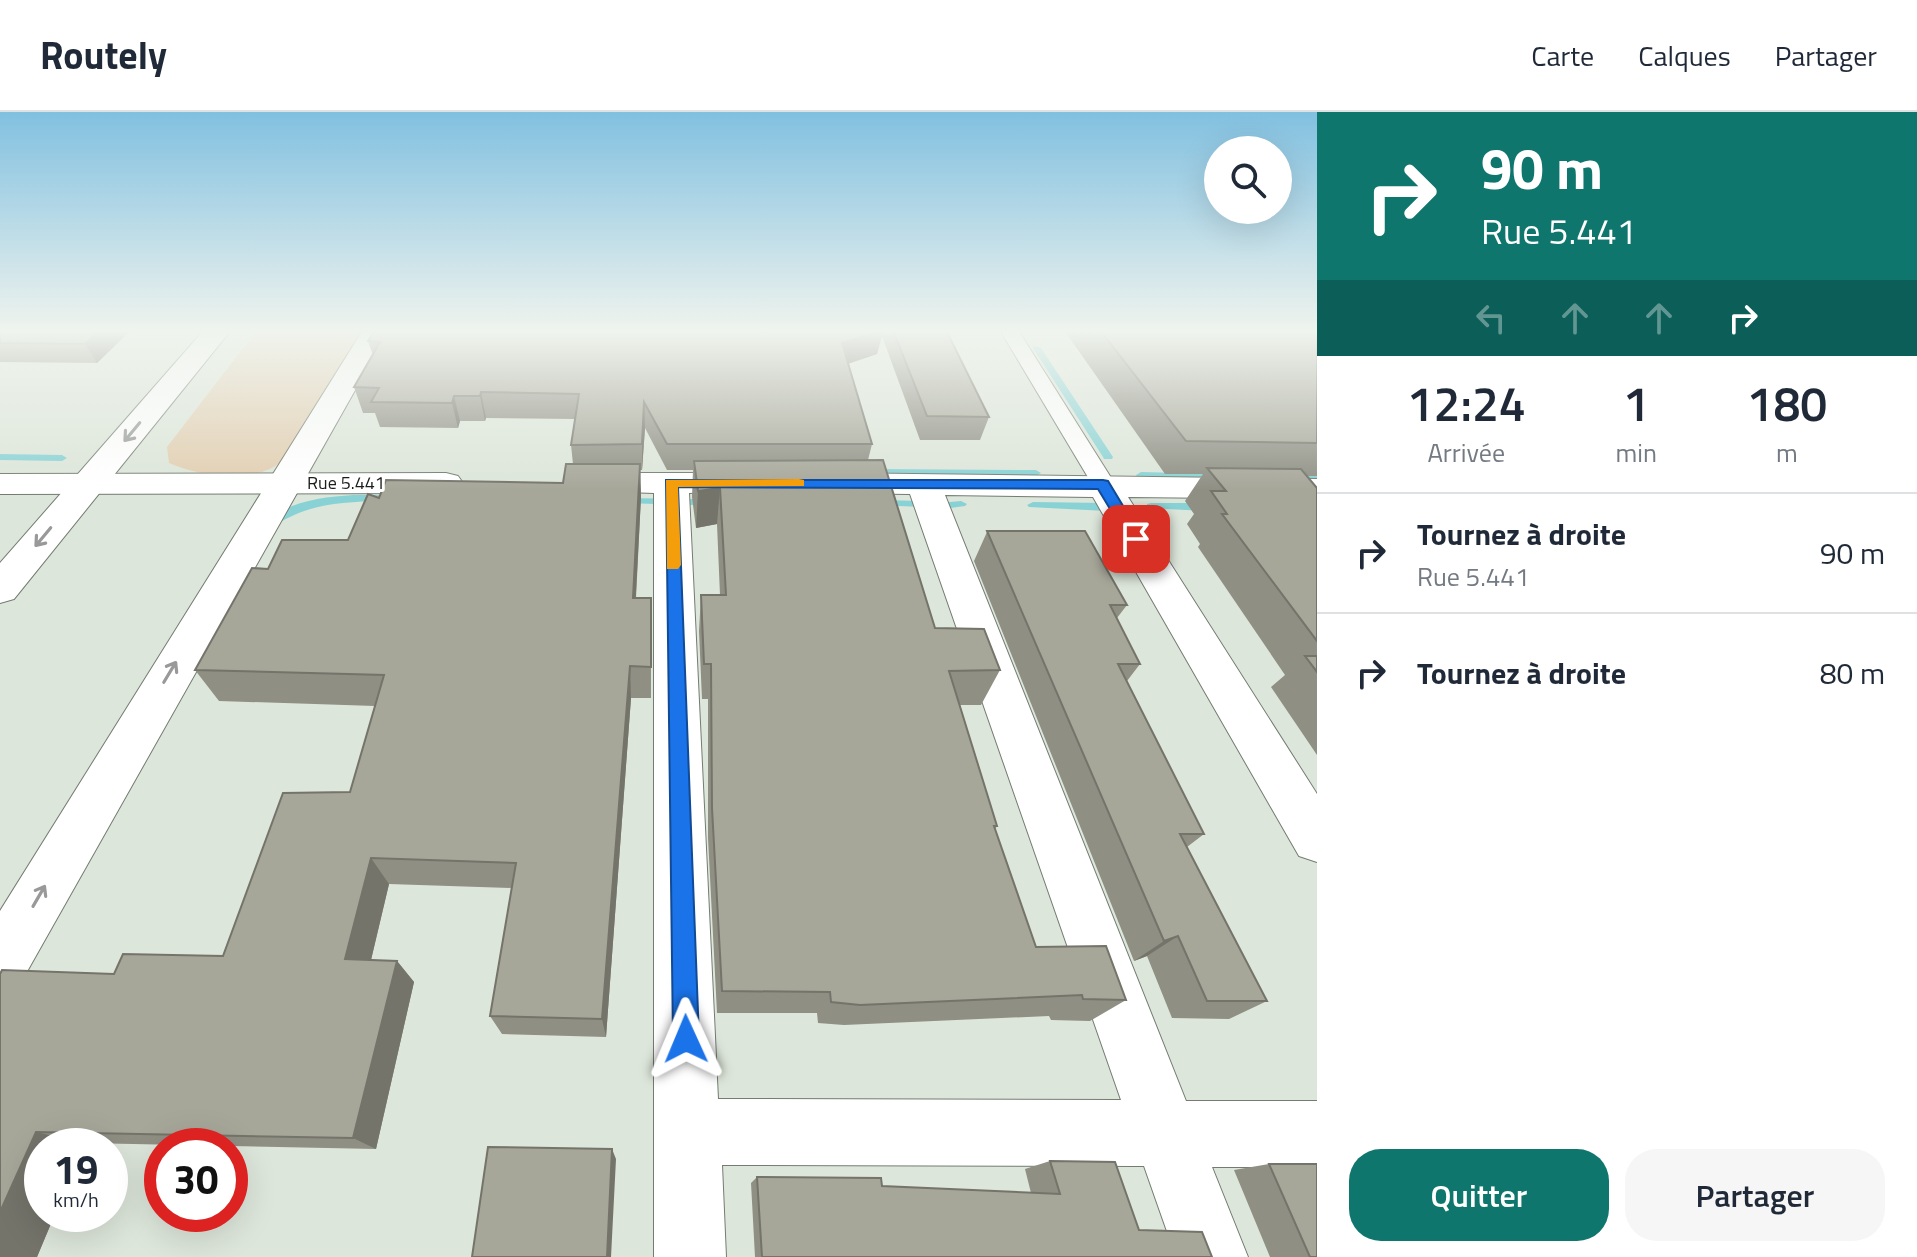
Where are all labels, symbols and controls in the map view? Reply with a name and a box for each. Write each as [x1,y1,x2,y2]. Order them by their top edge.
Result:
text: Routely [40,26,167,84]
text: Carte [1531,34,1594,77]
text: Calques [1638,34,1731,77]
text: Partager [1775,34,1877,77]
text: 90 m [1481,126,1603,211]
map controls [1204,136,1292,224]
button: search [1204,136,1292,224]
icon: right [1349,144,1453,248]
text: Rue 5.441 [1481,203,1637,258]
icon: left [1469,296,1513,340]
icon: ahead [1553,296,1597,340]
icon: ahead [1637,296,1681,340]
icon: right [1721,296,1765,340]
text: 12:24 [1407,367,1526,440]
text: 1 [1623,367,1650,440]
text: 180 [1747,367,1827,440]
one-way arrow [123,421,141,442]
text: Arrivée [1427,433,1505,472]
text: min [1615,433,1657,472]
text: m [1776,433,1798,472]
street label: Rue 5.441 [307,469,385,496]
pin [1102,505,1170,573]
text: Tournez à droite [1417,511,1626,557]
icon: arrive [1114,517,1158,561]
one-way arrow [34,527,52,547]
text: 90 m [1820,530,1885,576]
icon: right [1349,531,1393,575]
text: Rue 5.441 [1417,557,1529,596]
text: Tournez à droite [1417,650,1626,696]
text: 80 m [1820,650,1885,696]
icon: right [1349,651,1393,695]
one-way arrow [162,661,178,684]
one-way arrow [31,885,47,908]
position arrow [644,997,728,1081]
speed limit sign: 30 [144,1128,248,1232]
text: 19 [54,1139,98,1200]
button: Quitter [1349,1149,1609,1241]
button: Partager [1625,1149,1885,1241]
text: km/h [53,1184,99,1215]

